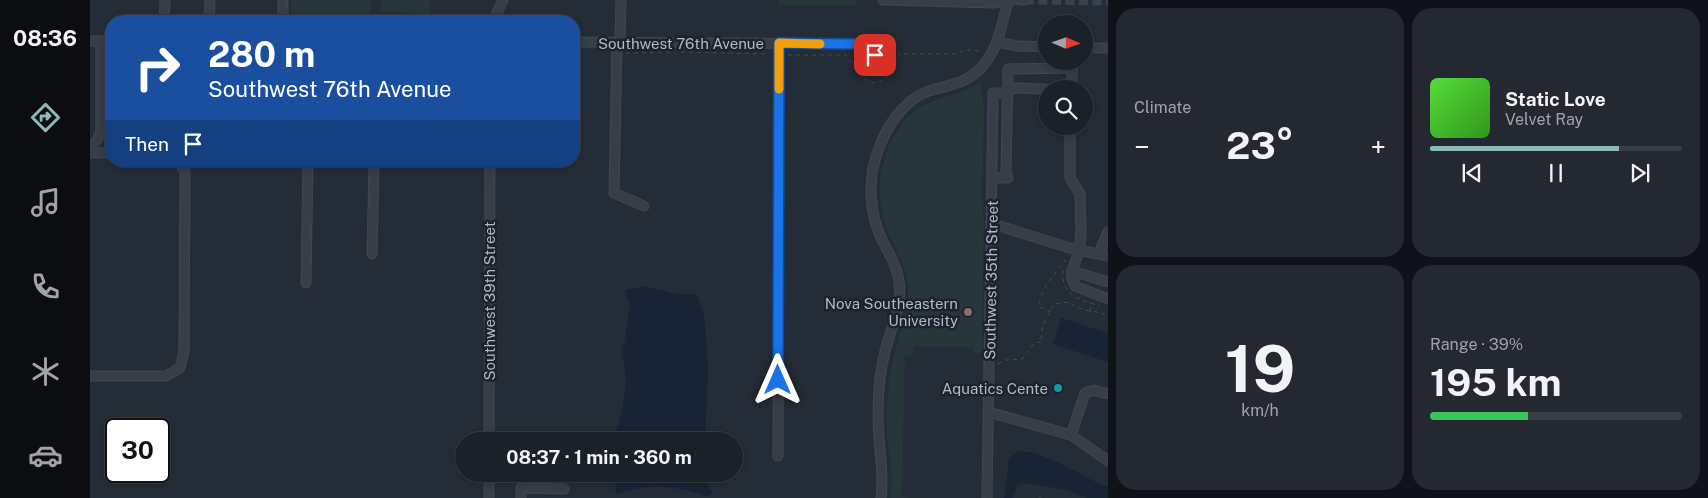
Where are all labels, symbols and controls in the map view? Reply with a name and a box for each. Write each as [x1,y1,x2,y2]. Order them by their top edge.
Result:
north arrow [1038,15,1092,70]
map controls [1038,15,1093,135]
text: 08:36 [13,25,77,51]
text: 280 m [208,34,315,75]
pin [854,34,896,76]
icon: right [125,35,190,100]
street label: Southwest 76th Avenue [598,35,764,52]
icon: arrive [861,41,889,69]
text: Southwest 76th Avenue [208,76,452,102]
button: search [1038,80,1093,135]
text: Static Love [1505,88,1606,110]
text: Climate [1134,98,1191,117]
icon: directions [28,100,63,135]
text: Velvet Ray [1505,110,1583,129]
text: 23° [1226,123,1294,168]
icon: arrive [179,130,207,158]
text: − [1134,130,1150,163]
text: + [1370,130,1386,163]
text: Then [125,133,169,155]
icon: previous [1458,159,1486,187]
icon: pause [1542,159,1570,187]
icon: next [1626,159,1654,187]
icon: music [28,185,63,220]
street label: Southwest 35th Street [981,200,1001,360]
street label: Southwest 39th Street [481,221,498,381]
icon: phone [28,269,63,304]
place label: Nova Southeastern University [825,295,958,329]
marker: Nova Southeastern University [962,306,974,318]
text: 19 [1225,330,1295,407]
text: Range · 39% [1430,335,1523,354]
position arrow [751,353,803,405]
icon: climate [28,354,63,389]
text: 195 km [1430,360,1562,405]
place label: Aquatics Cente [942,380,1048,397]
marker: Aquatics Cente [1052,382,1064,394]
text: km/h [1241,401,1279,420]
speed limit sign: 30 [105,418,170,483]
icon: car [28,438,63,473]
text: 08:37 · 1 min · 360 m [506,446,692,468]

